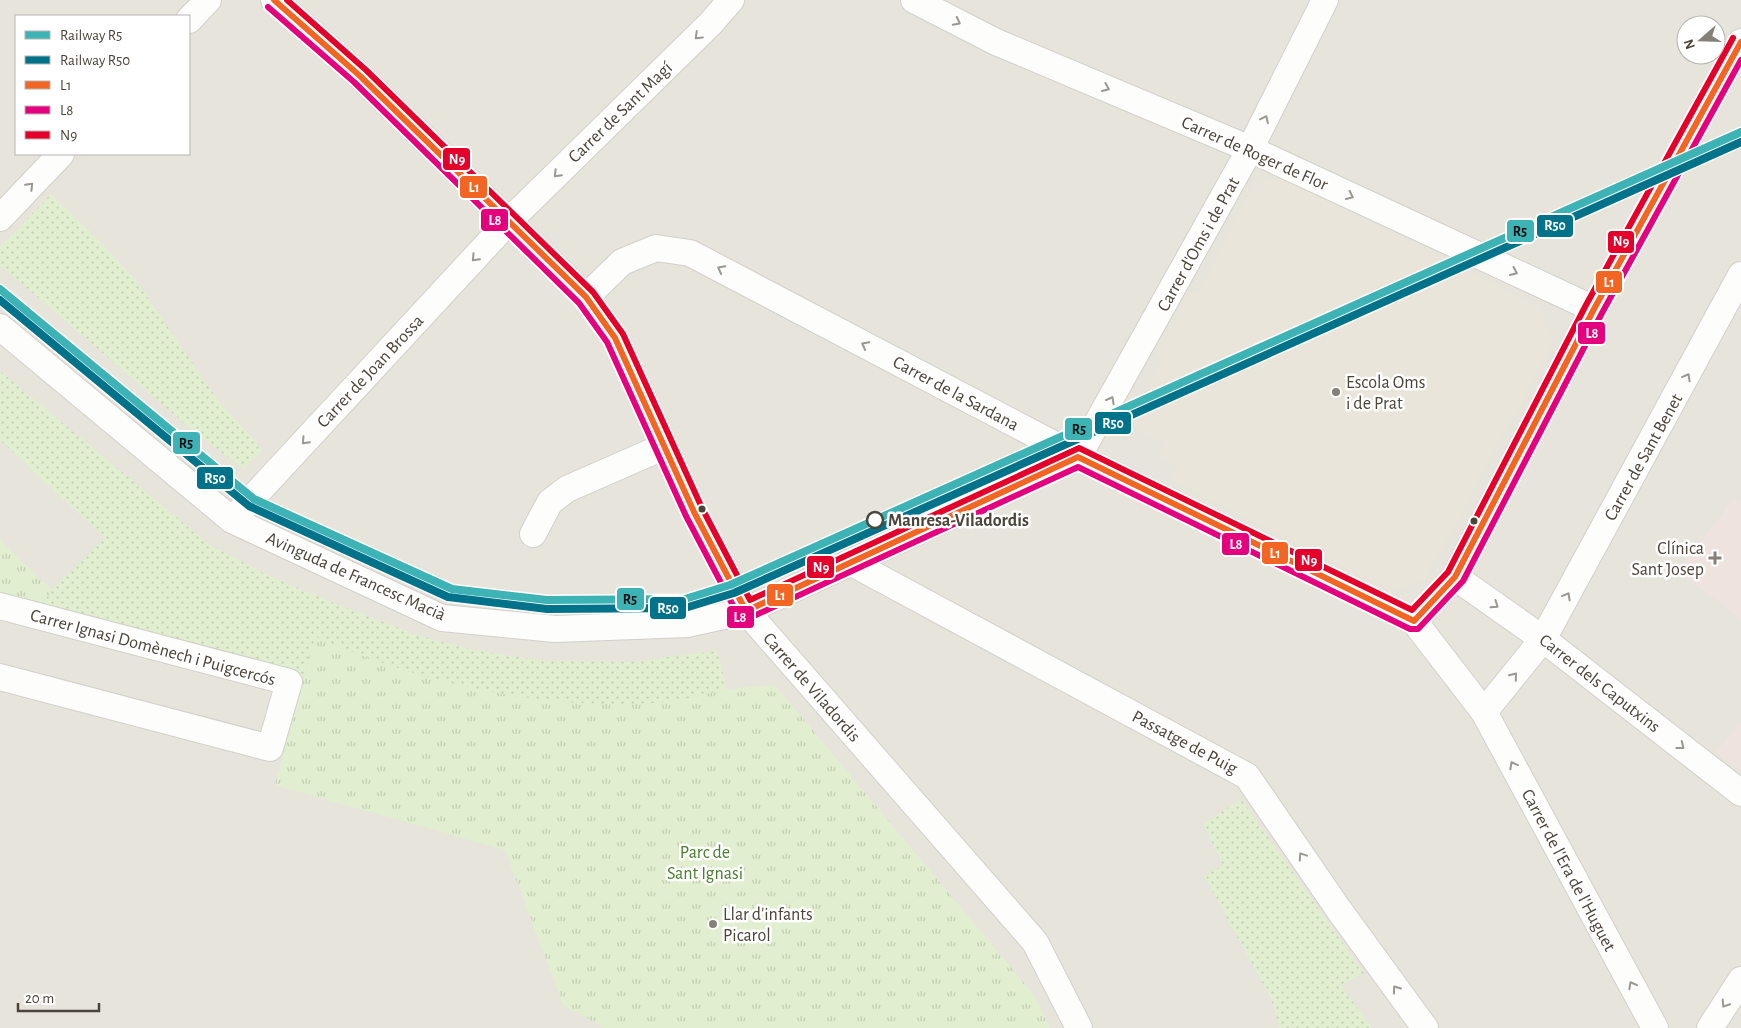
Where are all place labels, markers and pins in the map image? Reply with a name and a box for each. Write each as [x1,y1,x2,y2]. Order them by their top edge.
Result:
place label: Escola Oms i de Prat [1346,374,1425,413]
marker: Escola Oms i de Prat [1330,386,1342,398]
unlabelled marker [697,504,707,514]
marker: Manresa-Viladordis [866,511,884,529]
place label: Manresa-Viladordis [888,512,1029,530]
unlabelled marker [1469,516,1479,526]
place label: Clínica Sant Josep [1632,540,1704,579]
marker: Clínica Sant Josep [1708,551,1722,565]
place label: Llar d'infants Picarol [723,906,813,945]
marker: Llar d'infants Picarol [707,918,719,930]

